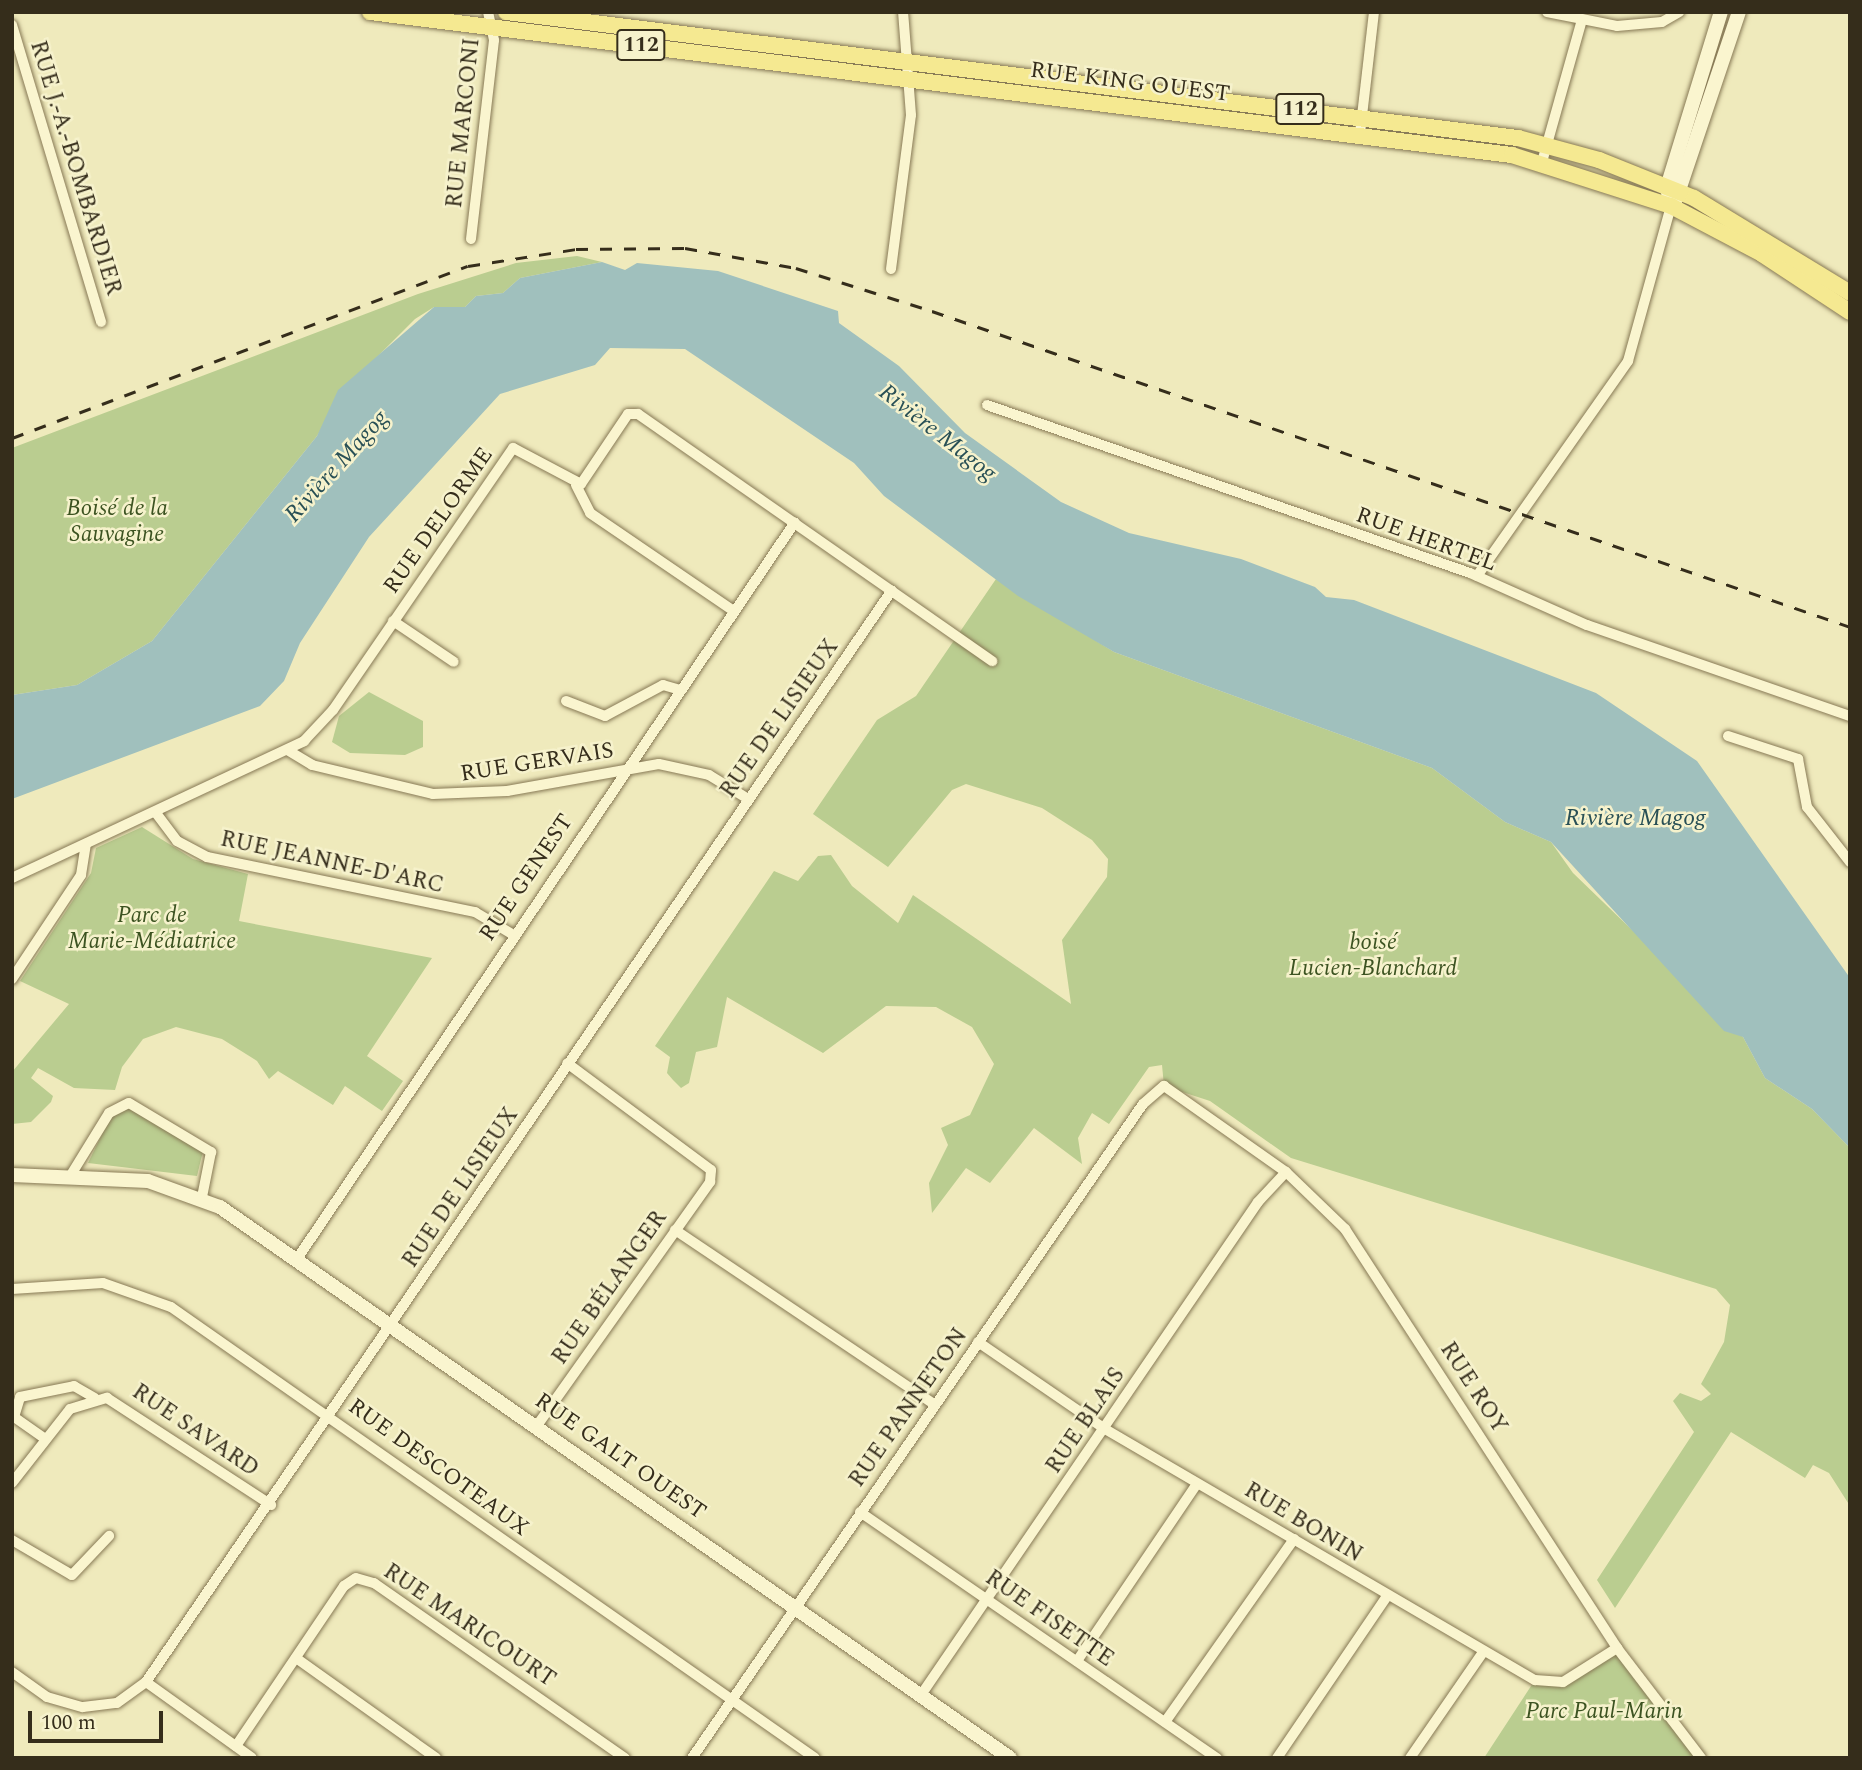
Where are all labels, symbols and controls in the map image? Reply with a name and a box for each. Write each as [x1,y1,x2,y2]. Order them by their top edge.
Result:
road number: 112 [615,28,667,62]
street label: RUE MARCONI [441,37,487,209]
street label: RUE J.-A.-BOMBARDIER [23,38,127,298]
street label: RUE KING OUEST [1029,57,1231,109]
road number: 112 [1274,92,1326,126]
water label: Rivière Magog [873,378,1001,488]
water label: Rivière Magog [279,405,395,529]
street label: RUE DELORME [378,443,500,599]
park label: Boisé de la Sauvagine [66,495,168,549]
street label: RUE HERTEL [1352,502,1500,578]
street label: RUE DE LISIEUX [715,634,845,804]
street label: RUE GERVAIS [458,737,616,789]
water label: Rivière Magog [1565,805,1705,833]
street label: RUE GENEST [474,809,580,947]
street label: RUE JEANNE-D'ARC [218,826,446,900]
park label: Parc de Marie-Médiatrice [68,902,236,956]
park label: boisé Lucien-Blanchard [1289,929,1457,983]
street label: RUE DE LISIEUX [397,1102,525,1274]
street label: RUE BÉLANGER [547,1206,673,1370]
street label: RUE PANNETON [844,1323,974,1493]
street label: RUE ROY [1433,1337,1513,1439]
street label: RUE BLAIS [1041,1363,1131,1479]
street label: RUE SAVARD [126,1378,264,1484]
street label: RUE GALT OUEST [529,1388,711,1526]
street label: RUE DESCOTEAUX [342,1393,534,1543]
street label: RUE BONIN [1239,1477,1367,1569]
street label: RUE MARICOURT [378,1558,560,1694]
street label: RUE FISETTE [979,1564,1119,1674]
scale bar [32,1696,166,1740]
park label: Parc Paul-Marin [1525,1698,1683,1726]
text: 100 m [41,1707,96,1739]

